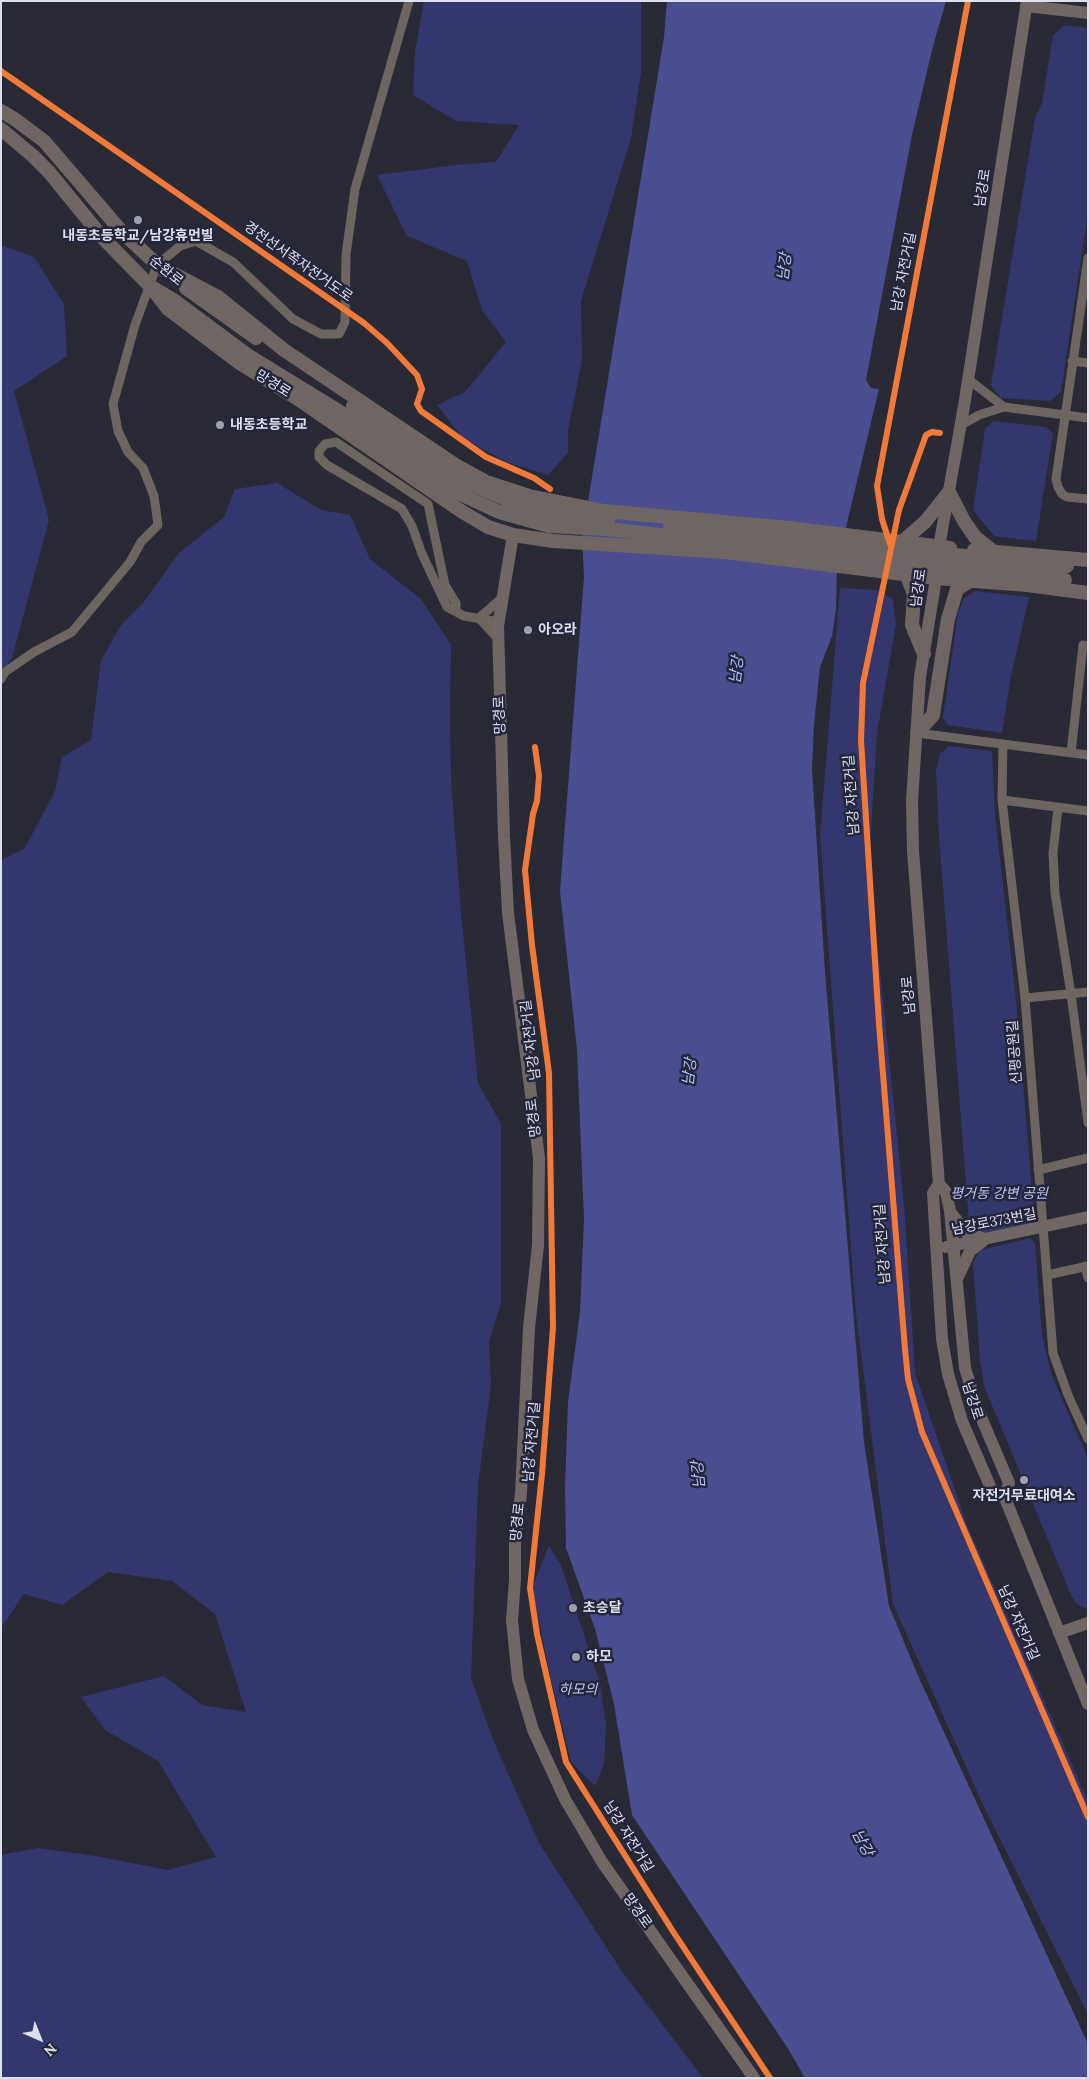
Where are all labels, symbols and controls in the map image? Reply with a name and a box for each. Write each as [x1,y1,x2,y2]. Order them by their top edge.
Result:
street label: 남강로 [972,168,994,208]
marker: 내동초등학교/남강휴먼빌 [132,214,144,226]
street label: 경전선서쪽자전거도로 [240,218,356,306]
place label: 내동초등학교/남강휴먼빌 [62,228,214,244]
street label: 남강 자전거길 [888,231,920,313]
street label: 순환로 [146,252,186,290]
water label: 남강 [774,252,796,282]
street label: 망경로 [252,367,294,401]
place label: 내동초등학교 [230,417,307,433]
marker: 내동초등학교 [214,419,226,431]
street label: 남강로 [908,568,930,608]
place label: 아오라 [538,622,577,638]
marker: 아오라 [522,624,534,636]
water label: 남강 [726,655,748,685]
street label: 망경로 [491,695,509,735]
street label: 남강 자전거길 [841,754,863,836]
street label: 남강로 [899,975,919,1015]
street label: 남강 자전거길 [518,999,544,1081]
street label: 신평공원길 [1004,1019,1026,1085]
water label: 남강 [679,1057,701,1087]
street label: 망경로 [523,1098,545,1138]
park label: 평거동 강변 공원 [950,1186,1048,1202]
street label: 남강 자전거길 [872,1203,894,1285]
street label: 남강로373번길 [950,1206,1038,1238]
street label: 남강로 [958,1380,986,1422]
street label: 남강 자전거길 [520,1401,544,1483]
water label: 남강 [689,1460,709,1490]
marker: 자전거무료대여소 [1018,1474,1030,1486]
place label: 자전거무료대여소 [972,1488,1076,1504]
street label: 망경로 [508,1502,528,1542]
street label: 남강 자전거길 [994,1583,1042,1663]
place label: 초승달 [583,1600,622,1616]
marker: 초승달 [567,1602,579,1614]
place label: 하모 [586,1649,612,1665]
marker: 하모 [570,1651,582,1663]
park label: 하모의 [559,1682,597,1698]
street label: 남강 자전거길 [599,1798,657,1876]
water label: 남강 [848,1827,876,1859]
street label: 망경로 [619,1890,655,1932]
north arrow [15,2014,65,2064]
text: N [40,2040,61,2060]

